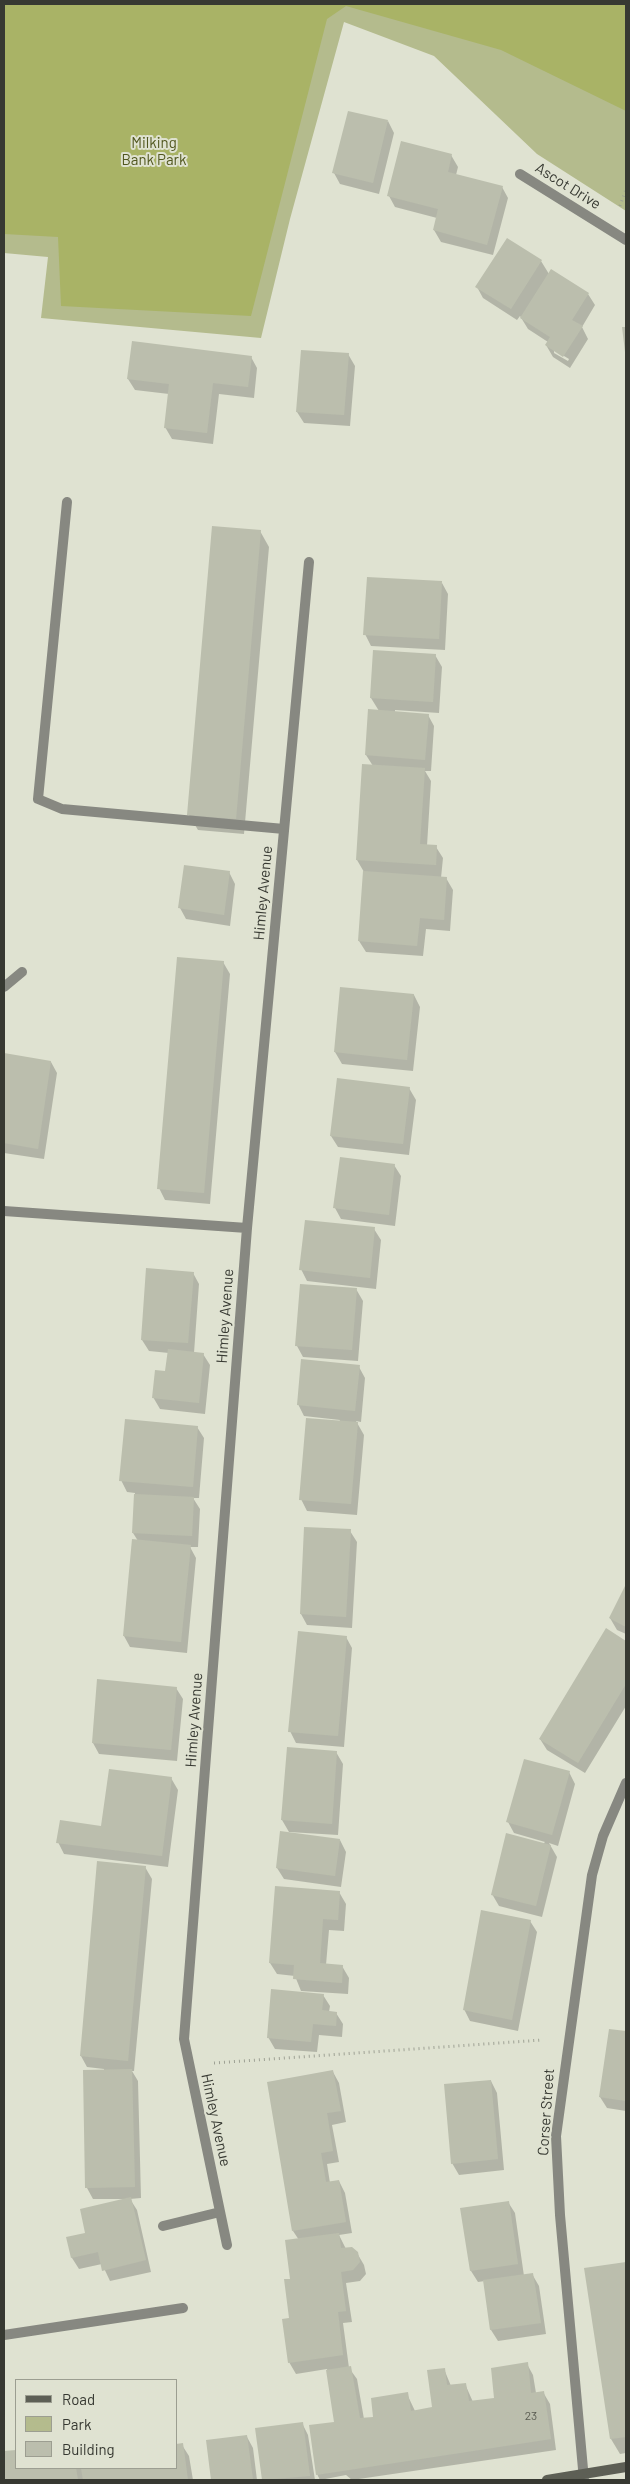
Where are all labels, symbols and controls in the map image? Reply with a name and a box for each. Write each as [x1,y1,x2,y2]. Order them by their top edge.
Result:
park label: Milking Bank Park [121,134,187,169]
street label: Ascot Drive [532,159,604,213]
street label: Himley Avenue [250,845,276,941]
street label: Himley Avenue [213,1268,237,1364]
street label: Himley Avenue [182,1672,206,1768]
street label: Corser Street [534,2068,558,2156]
street label: Himley Avenue [197,2072,235,2168]
legend [15,2379,178,2469]
text: Road [62,2390,95,2408]
house number: 23 [525,2409,537,2423]
text: Park [62,2415,91,2433]
text: Building [62,2440,115,2458]

